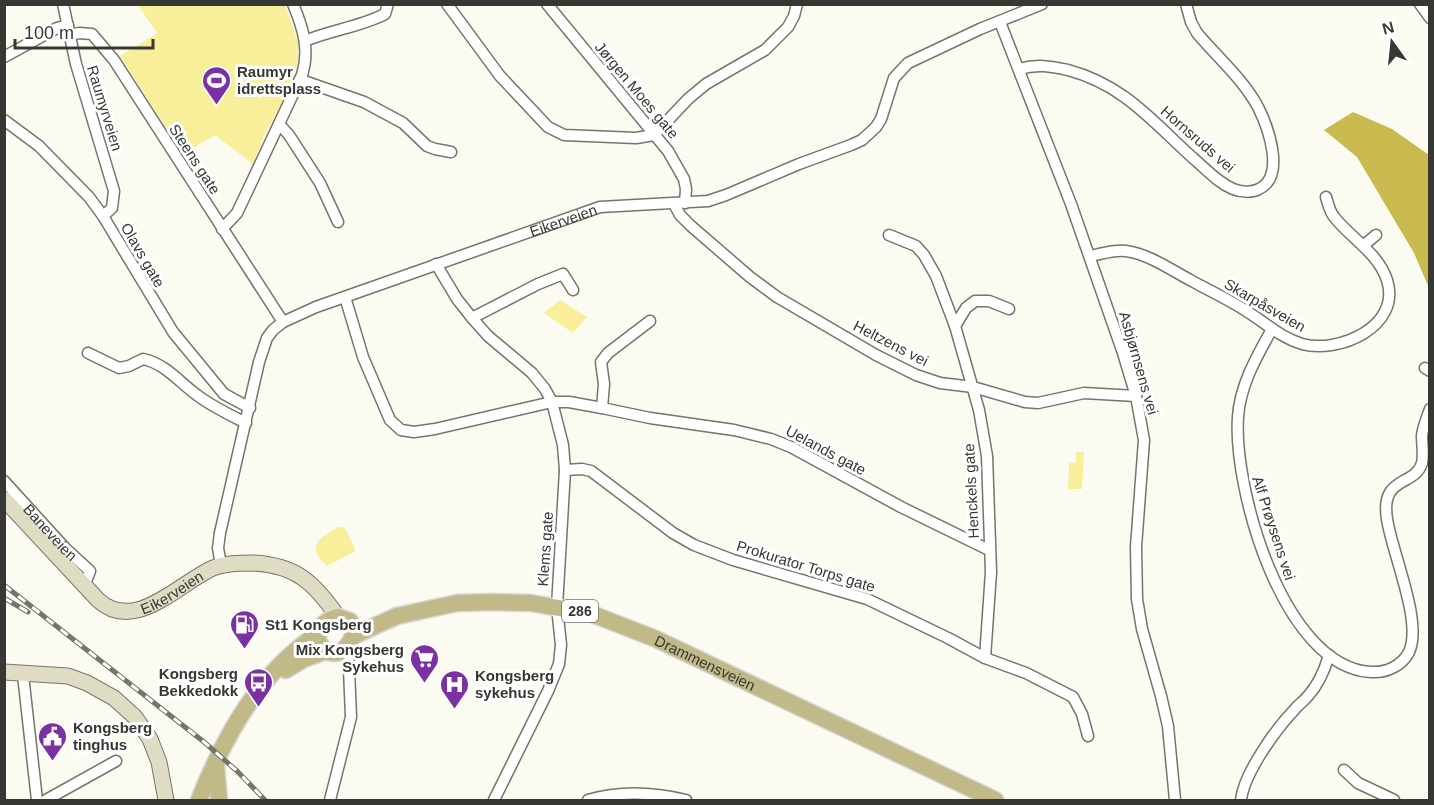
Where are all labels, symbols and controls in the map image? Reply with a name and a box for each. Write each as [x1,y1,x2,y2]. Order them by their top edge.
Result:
scale bar [15,12,153,50]
north arrow [1362,12,1422,72]
text: N [1380,18,1396,38]
text: 100 m [24,23,74,43]
street label: Jørgen Moes gate [592,38,682,142]
street label: Raumyrveien [84,63,126,153]
place label: Raumyr idrettsplass [237,63,321,97]
sports icon: Raumyr idrettsplass [200,64,232,106]
street label: Hornsruds vei [1158,102,1238,176]
street label: Steens gate [166,121,224,197]
street label: Eikerveien [527,200,599,240]
street label: Olavs gate [118,220,168,290]
street label: Skarpåsveien [1221,275,1309,335]
street label: Asbjørnsens vei [1116,309,1162,417]
street label: Heltzens vei [851,317,931,369]
street label: Uelands gate [783,422,869,478]
street label: Henckels gate [960,443,982,539]
street label: Alf Prøysens vei [1249,474,1299,582]
street label: Baneveien [20,500,81,564]
street label: Klems gate [534,511,556,587]
street label: Prokurator Torps gate [735,537,877,595]
street label: Eikerveien [138,567,206,617]
road number: 286 [562,600,598,622]
fuel station icon: St1 Kongsberg [228,608,260,650]
place label: St1 Kongsberg [265,616,372,633]
street label: Drammensveien [652,631,758,694]
place label: Mix Kongsberg Sykehus [296,641,404,675]
supermarket icon: Mix Kongsberg Sykehus [409,642,441,684]
place label: Kongsberg Bekkedokk [159,665,239,699]
bus stop icon: Kongsberg Bekkedokk [243,666,275,708]
place label: Kongsberg sykehus [475,667,554,701]
hospital icon: Kongsberg sykehus [438,668,470,710]
place label: Kongsberg tinghus [73,719,152,753]
public building icon: Kongsberg tinghus [36,720,68,762]

